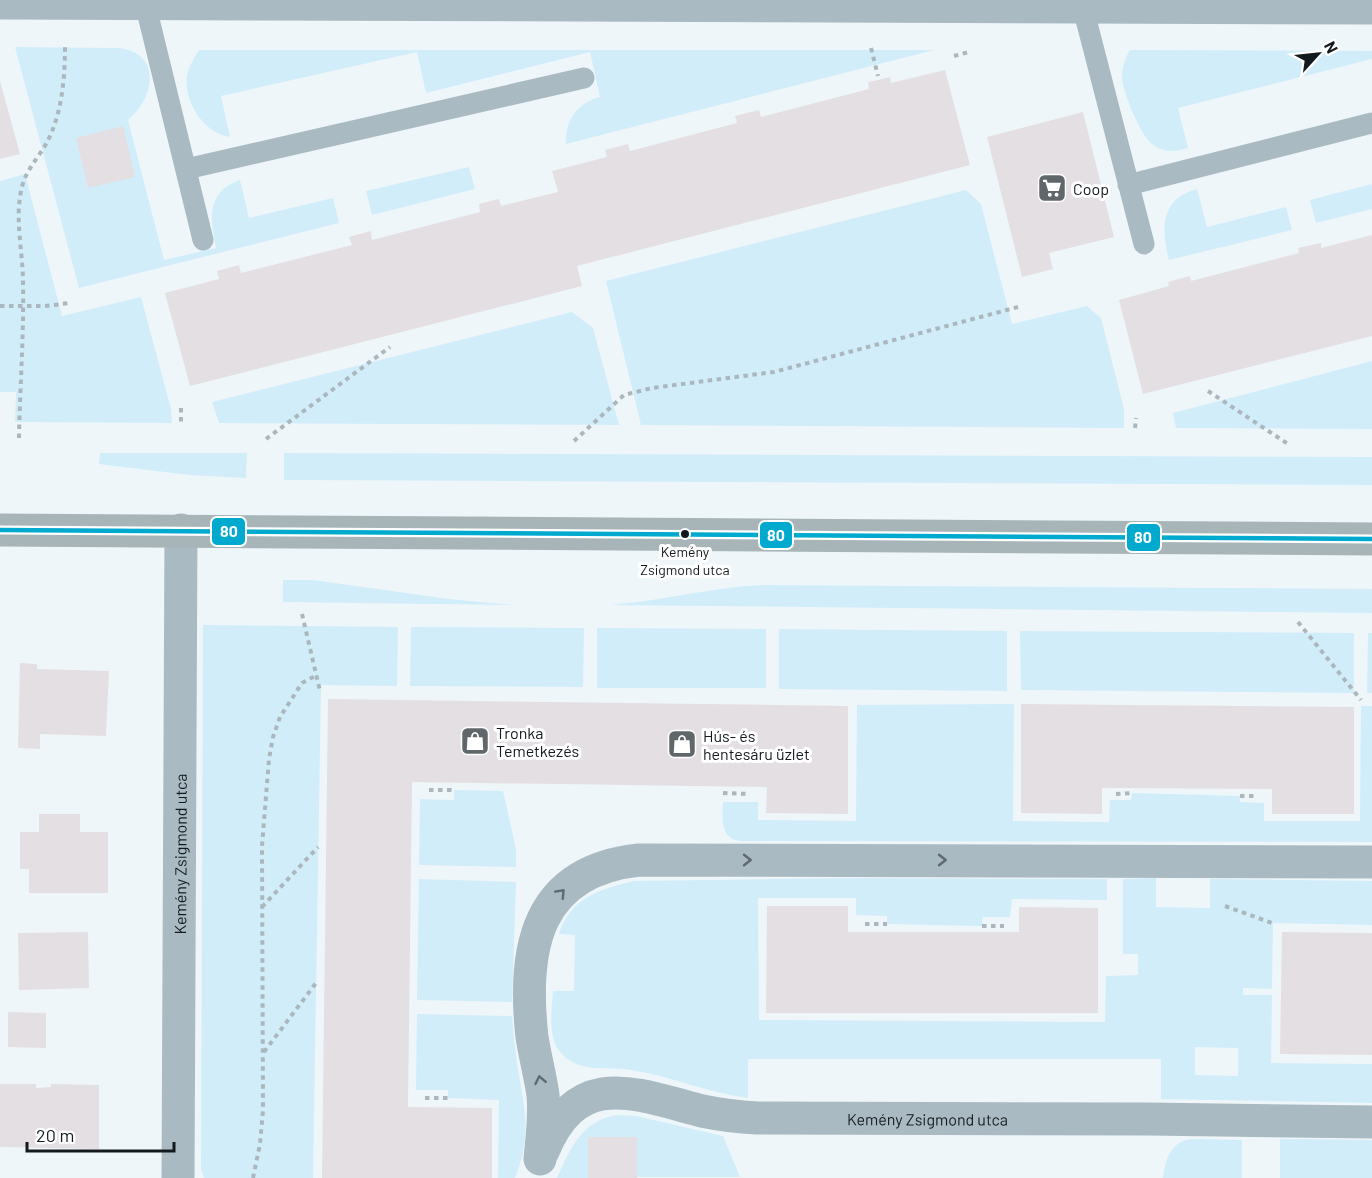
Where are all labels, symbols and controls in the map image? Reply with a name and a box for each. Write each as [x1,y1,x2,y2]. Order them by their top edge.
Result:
north arrow [1288,24,1348,84]
text: N [1321,38,1343,56]
supermarket icon: Coop [1036,172,1068,204]
place label: Coop [1073,179,1109,198]
line badge: 80 [211,517,246,546]
text: 80 [220,521,238,540]
line badge: 80 [759,521,793,549]
line badge: 80 [1126,523,1161,552]
text: 80 [767,525,785,544]
text: 80 [1134,527,1152,546]
marker: Kemény Zsigmond utca [679,528,691,540]
place label: Kemény Zsigmond utca [640,543,730,578]
place label: Tronka Temetkezés [496,723,579,760]
shop icon: Tronka Temetkezés [459,725,491,757]
place label: Hús- és hentesáru üzlet [703,726,810,763]
shop icon: Hús- és hentesáru üzlet [666,728,698,760]
street label: Kemény Zsigmond utca [170,773,189,935]
one-way arrow [742,854,751,866]
one-way arrow [937,854,946,866]
one-way arrow [554,889,565,900]
one-way arrow [534,1075,547,1085]
street label: Kemény Zsigmond utca [847,1109,1008,1128]
scale bar [27,1115,174,1153]
text: 20 m [36,1124,74,1146]

